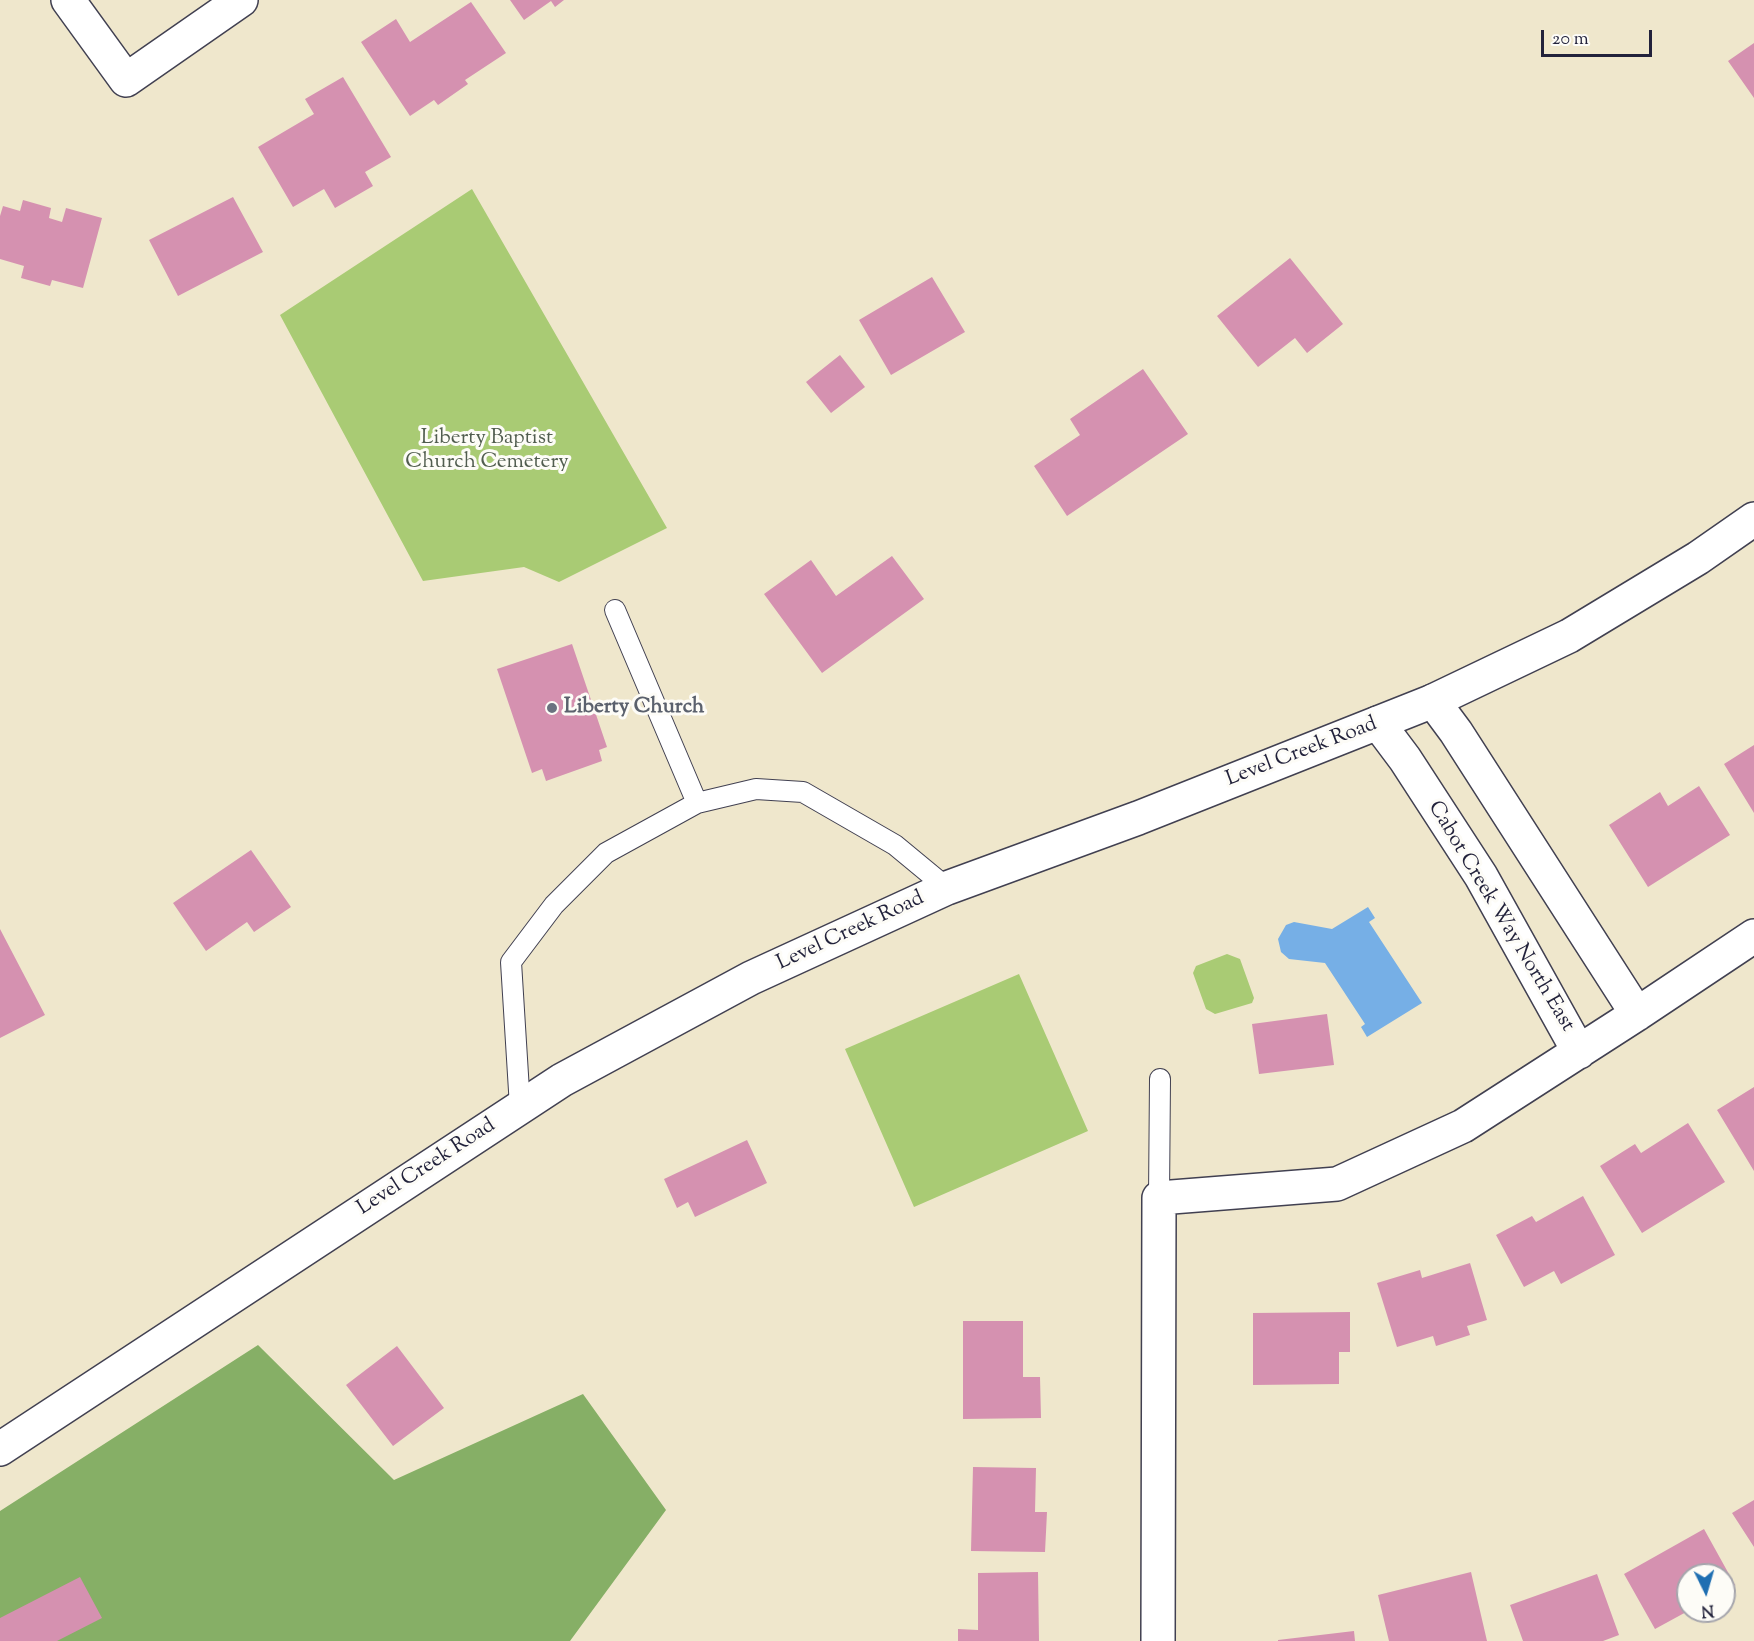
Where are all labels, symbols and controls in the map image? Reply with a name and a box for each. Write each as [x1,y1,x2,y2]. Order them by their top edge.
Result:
scale bar [1544,18,1655,56]
text: 20 m [1552,27,1589,53]
park label: Liberty Baptist Church Cemetery [405,426,569,476]
place label: Liberty Church [564,695,704,721]
marker: Liberty Church [545,701,559,715]
street label: Level Creek Road [1223,713,1381,793]
street label: Cabot Creek Way North East [1421,797,1579,1037]
street label: Level Creek Road [773,887,929,977]
street label: Level Creek Road [353,1114,501,1222]
north arrow [1676,1563,1736,1623]
text: N [1700,1597,1715,1621]

